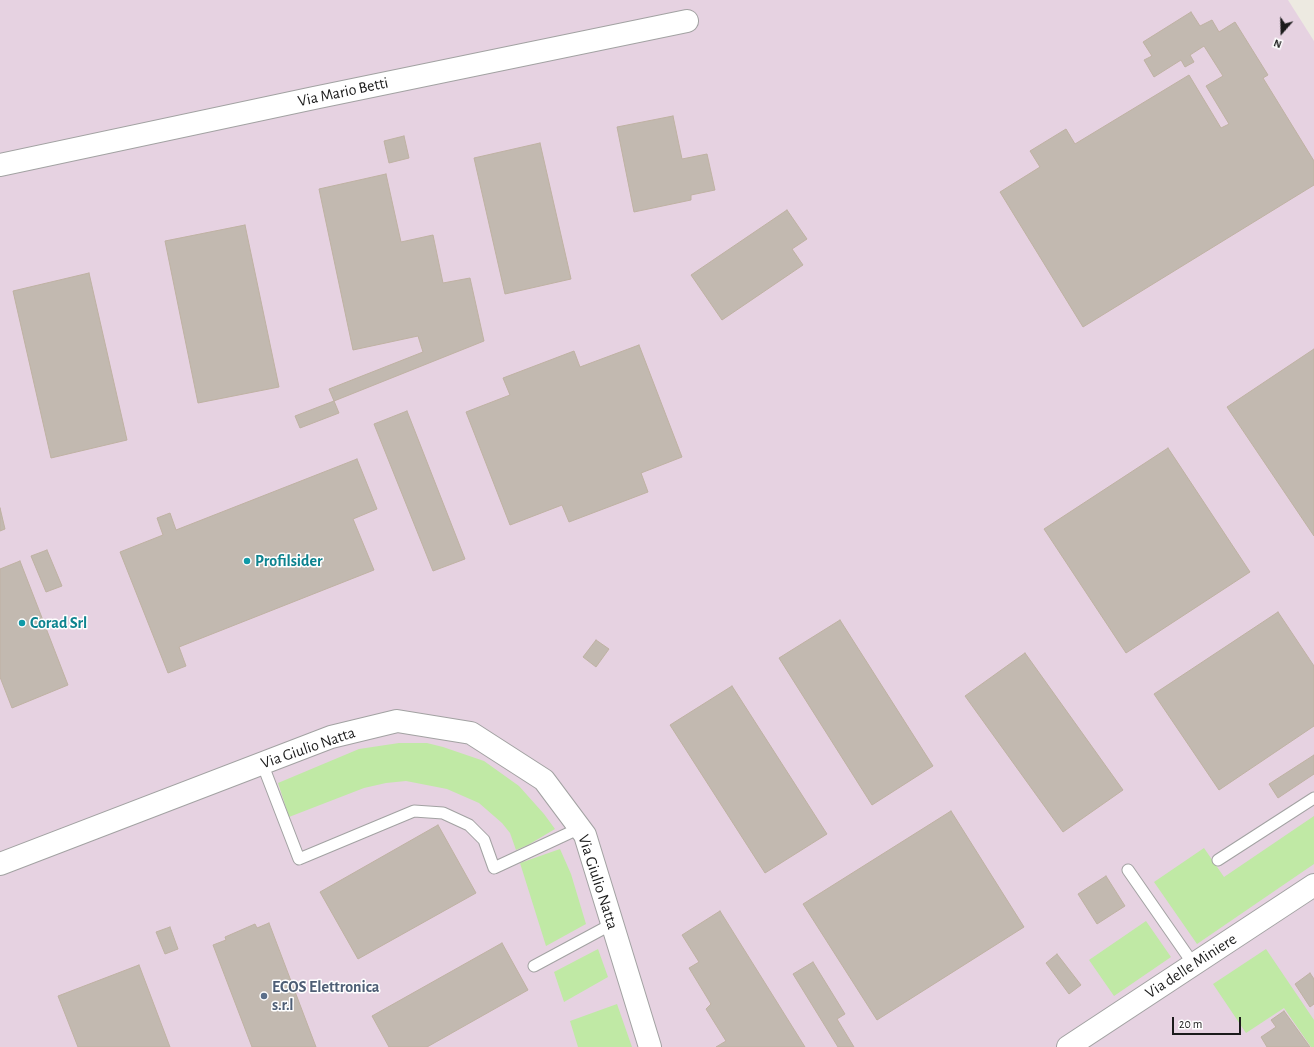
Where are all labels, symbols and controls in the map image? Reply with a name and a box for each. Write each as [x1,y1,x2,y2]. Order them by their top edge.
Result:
north arrow [1262,12,1302,52]
text: N [1272,37,1283,50]
street label: Via Mario Betti [296,73,390,111]
place label: Profilsider [255,551,323,571]
marker: Profilsider [242,556,252,566]
place label: Corad Srl [30,613,87,633]
marker: Corad Srl [17,618,27,628]
street label: Via Giulio Natta [258,723,358,773]
street label: Via Giulio Natta [574,832,622,932]
street label: Via delle Miniere [1142,929,1240,1003]
place label: ECOS Elettronica s.r.l [272,977,379,1015]
marker: ECOS Elettronica s.r.l [259,991,269,1001]
scale bar [1174,1009,1243,1035]
text: 20 m [1179,1018,1202,1030]

